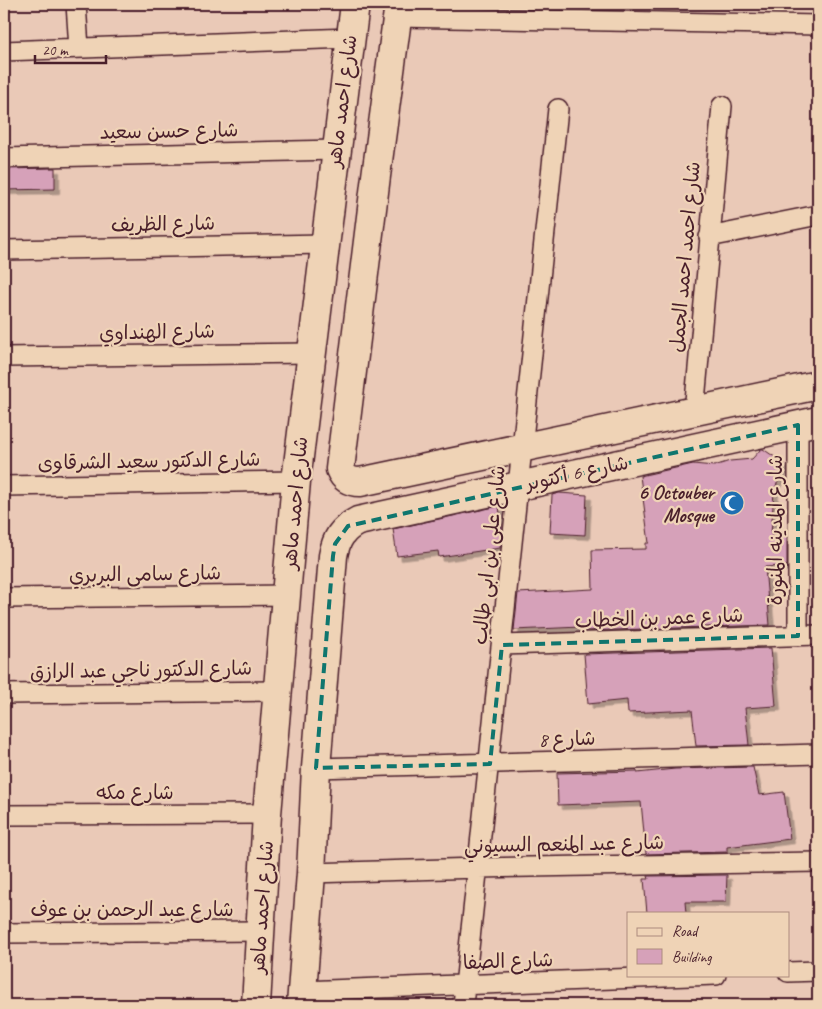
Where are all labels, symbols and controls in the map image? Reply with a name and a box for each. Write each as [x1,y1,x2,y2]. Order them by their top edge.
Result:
scale bar [35,32,106,64]
street label: شارع احمد ماهر [321,33,364,171]
text: 20 m [42,41,69,60]
street label: شارع حسن سعيد [99,117,239,146]
street label: شارع احمد احمد الجمل [664,160,707,354]
street label: شارع الظريف [111,211,215,238]
street label: شارع الهنداوي [99,318,215,348]
street label: شارع احمد ماهر [277,436,314,573]
street label: شارع الدكتور سعيد الشرقاوى [37,447,261,476]
street label: شارع 6 أكتوبر [521,450,631,497]
street label: شارع المدينه المنورة [763,455,789,605]
street label: شارع على بن ابى طالب [467,464,512,646]
place label: 6 Octouber Mosque [638,480,717,528]
mosque icon: 6 Octouber Mosque [719,490,745,516]
street label: شارع سامى البربري [69,560,221,590]
street label: شارع عمر بن الخطاب [574,603,744,634]
street label: شارع الدكتور ناجي عبد الرازق [30,656,252,689]
street label: شارع 8 [538,726,596,753]
street label: شارع مكه [96,780,174,806]
street label: شارع عبد المنعم البسيوني [464,830,664,863]
street label: شارع احمد ماهر [245,840,280,976]
street label: شارع عبد الرحمن بن عوف [30,897,234,923]
legend [627,912,790,976]
text: Road [672,922,699,941]
street label: شارع الصفا [462,947,554,976]
text: Building [672,948,712,967]

